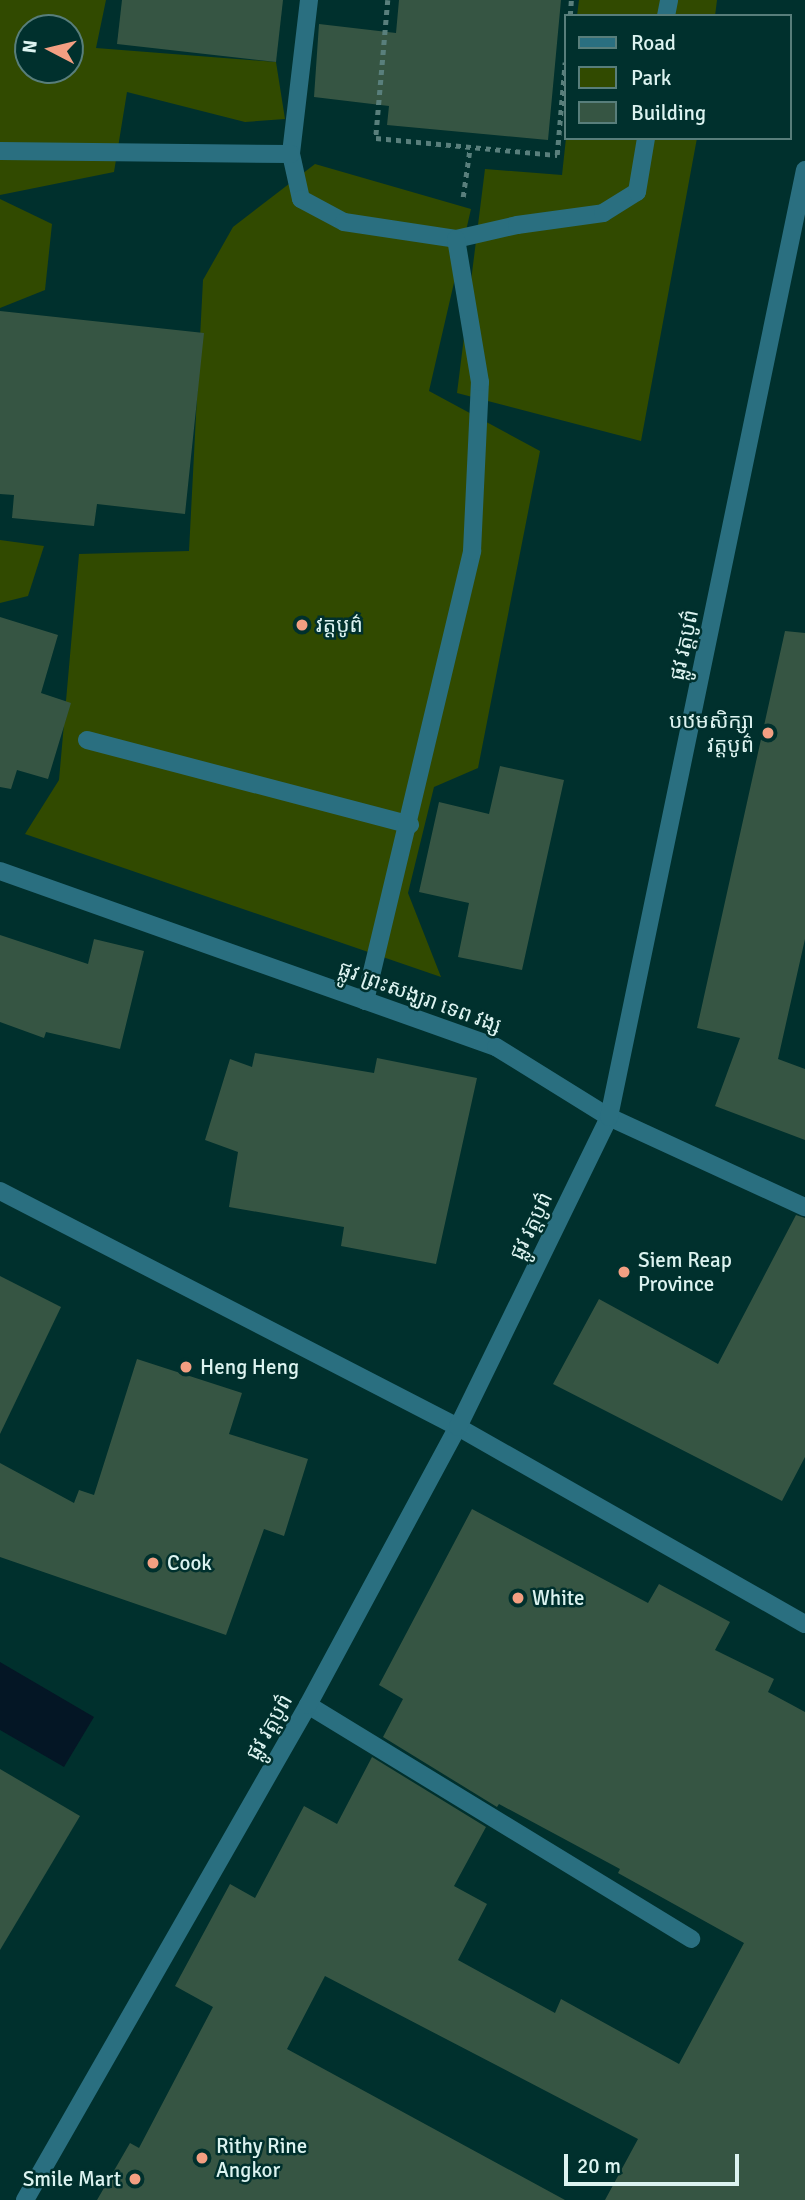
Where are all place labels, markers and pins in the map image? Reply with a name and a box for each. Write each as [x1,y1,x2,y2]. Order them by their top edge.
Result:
place label: វត្តបូព៌ [316,612,363,638]
marker: វត្តបូព៌ [294,617,310,633]
place label: បឋមសិក្សា វត្តបូព៌ [669,708,754,758]
marker: បឋមសិក្សា វត្តបូព៌ [760,725,776,741]
place label: Siem Reap Province [638,1247,732,1297]
marker: Siem Reap Province [616,1264,632,1280]
place label: Heng Heng [200,1354,299,1380]
marker: Heng Heng [178,1359,194,1375]
place label: Cook [167,1550,212,1576]
marker: Cook [145,1555,161,1571]
place label: White [532,1585,585,1611]
marker: White [510,1590,526,1606]
place label: Rithy Rine Angkor [216,2133,307,2183]
marker: Rithy Rine Angkor [194,2150,210,2166]
place label: Smile Mart [23,2166,121,2192]
marker: Smile Mart [127,2171,143,2187]

